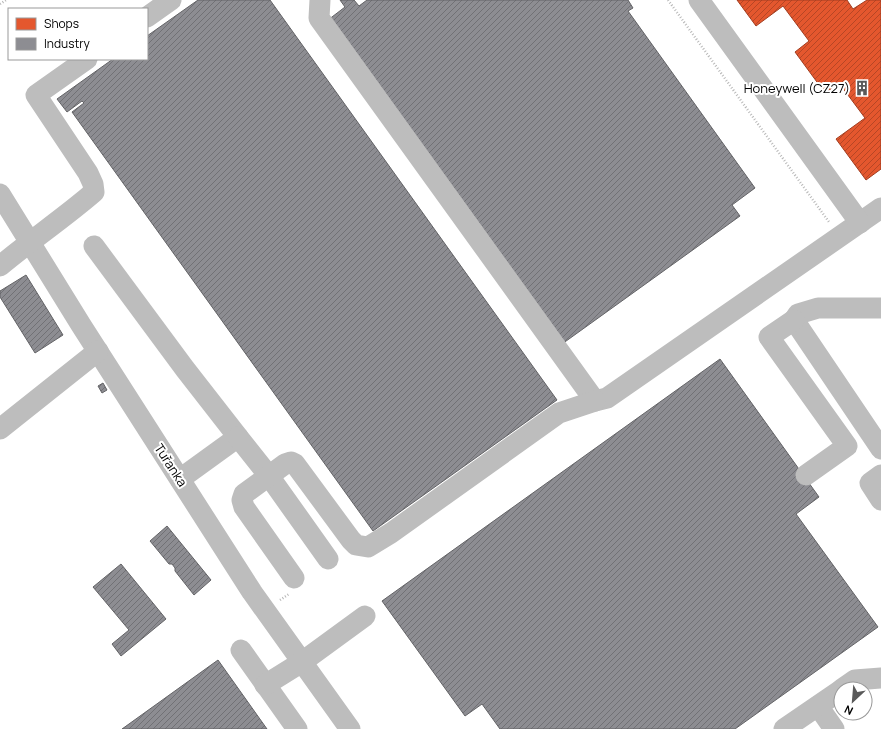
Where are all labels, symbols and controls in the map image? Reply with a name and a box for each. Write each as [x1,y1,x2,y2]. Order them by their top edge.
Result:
legend [8,8,148,60]
text: Shops [44,15,79,32]
text: Industry [44,35,90,52]
place label: Honeywell (CZ27) [744,79,850,97]
building icon: Honeywell (CZ27) [853,79,871,97]
street label: Tuřanka [150,440,192,490]
north arrow [833,681,873,721]
text: N [841,702,855,719]

